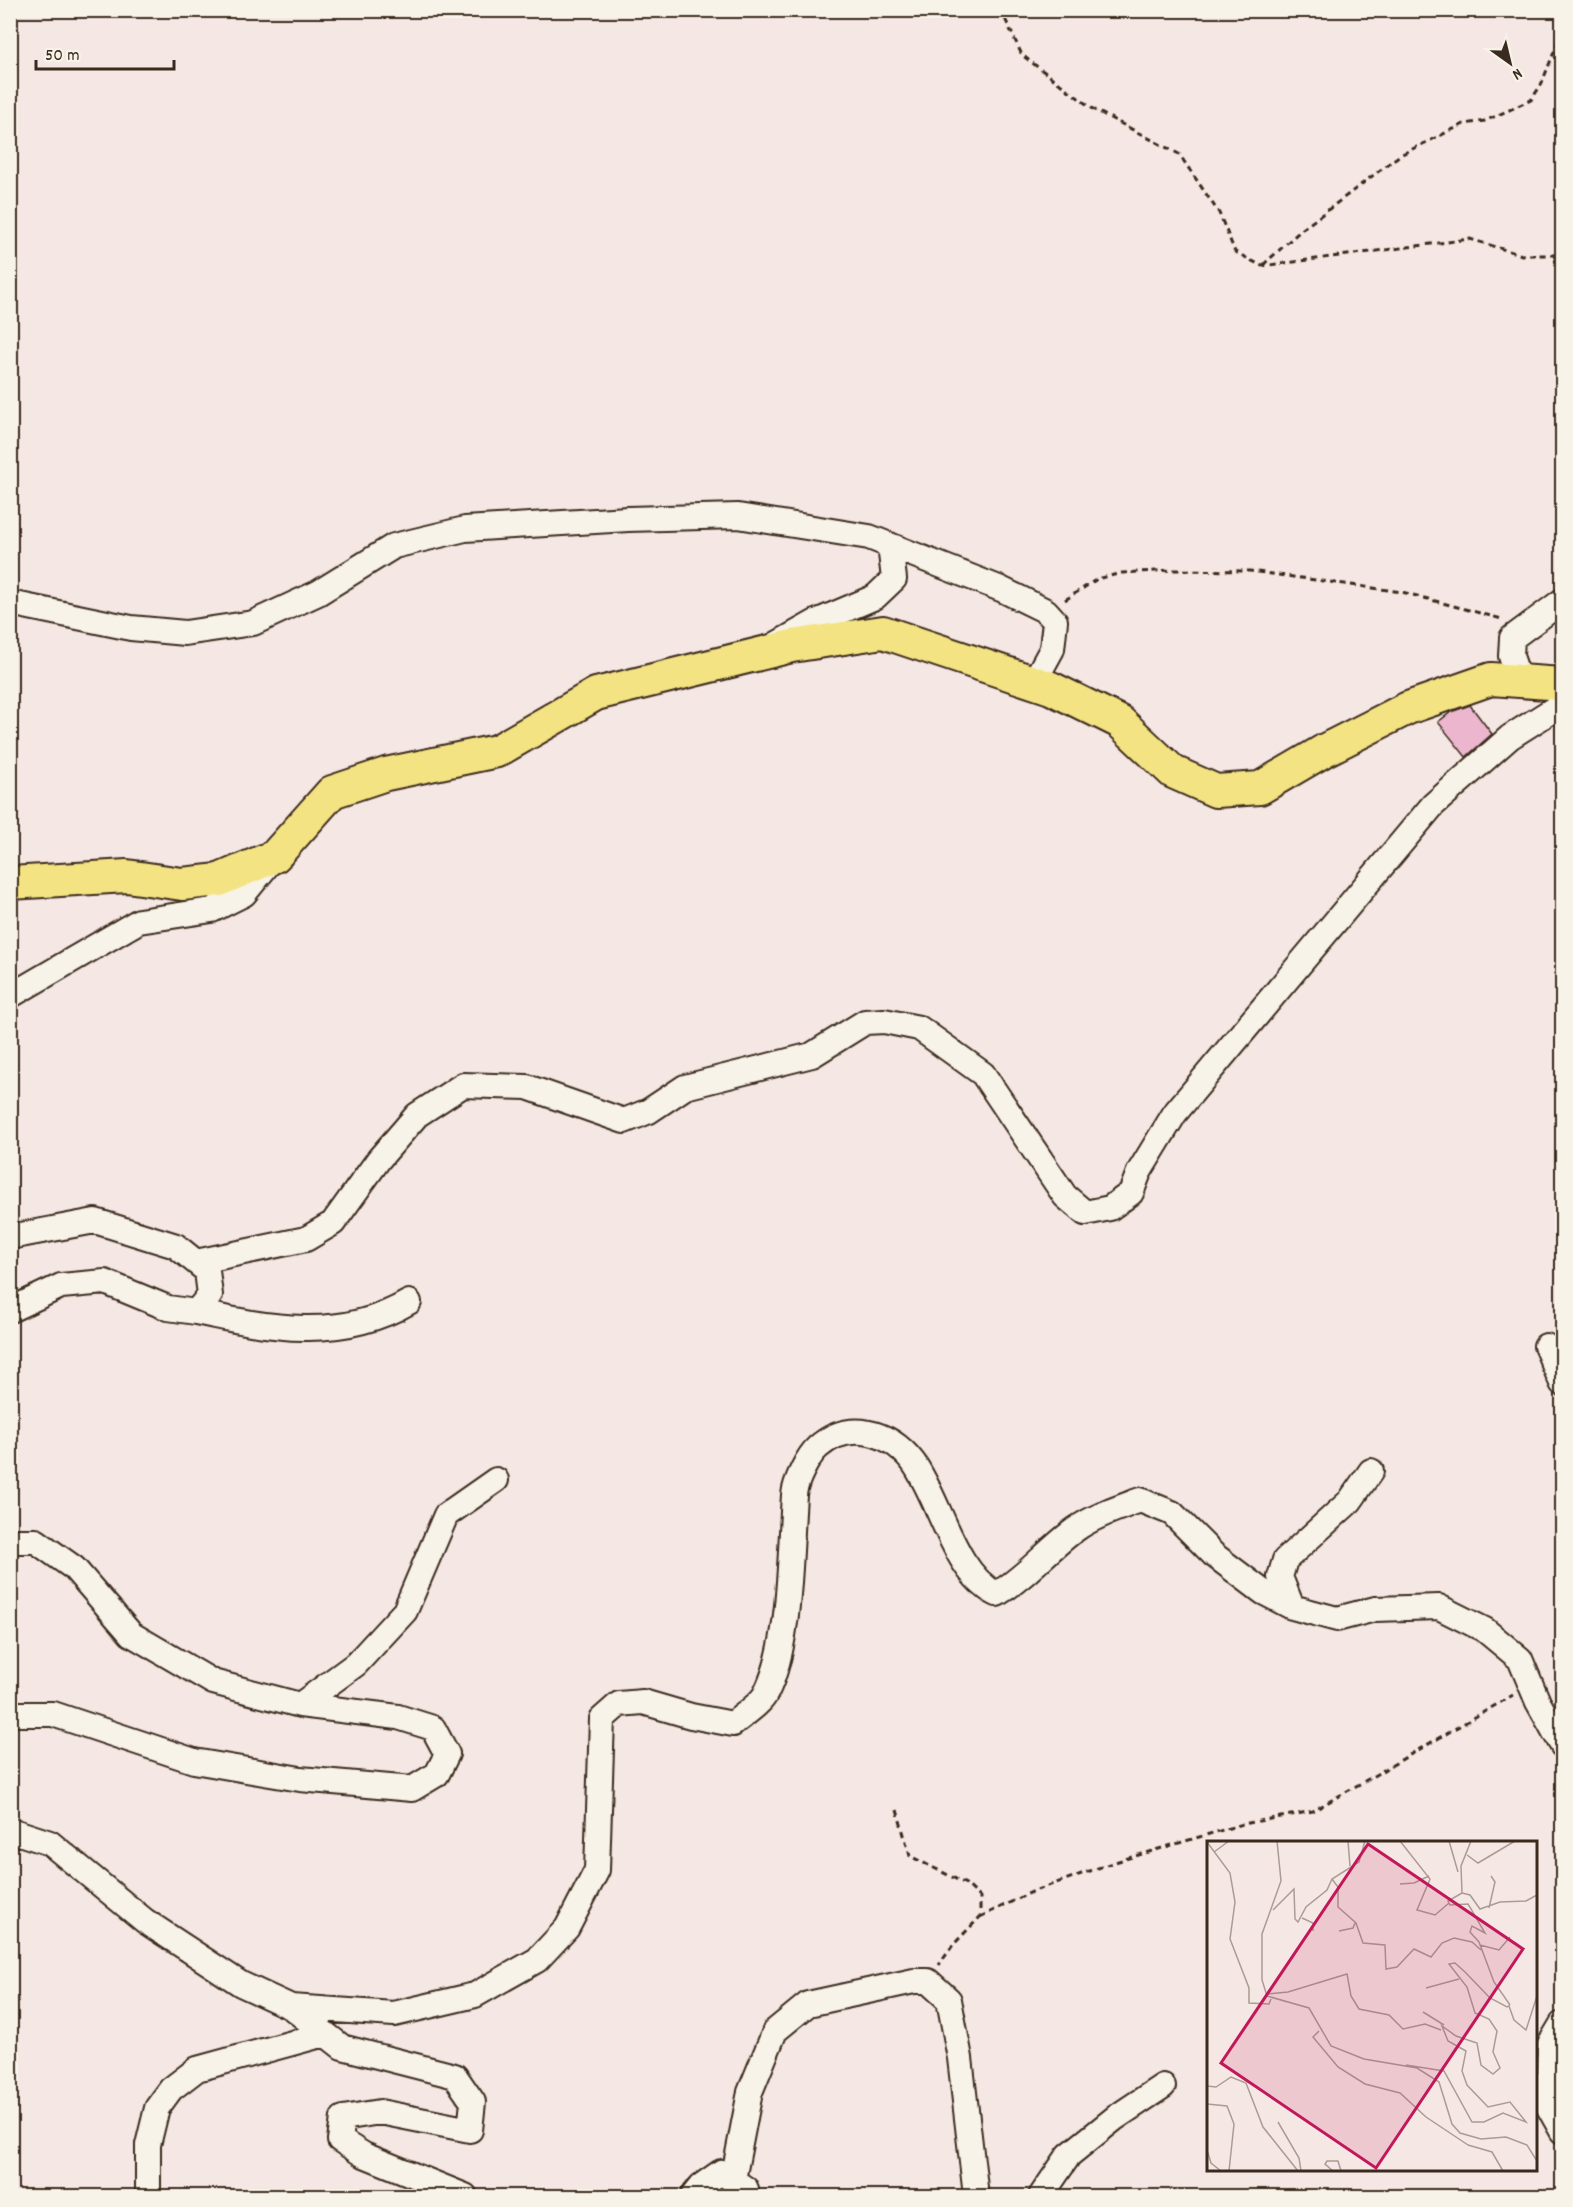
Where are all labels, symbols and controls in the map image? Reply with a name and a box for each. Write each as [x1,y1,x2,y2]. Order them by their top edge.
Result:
scale bar [36,33,174,71]
north arrow [1480,33,1540,93]
text: 50 m [45,44,80,69]
text: N [1507,62,1527,85]
inset map [1207,1841,1537,2171]

